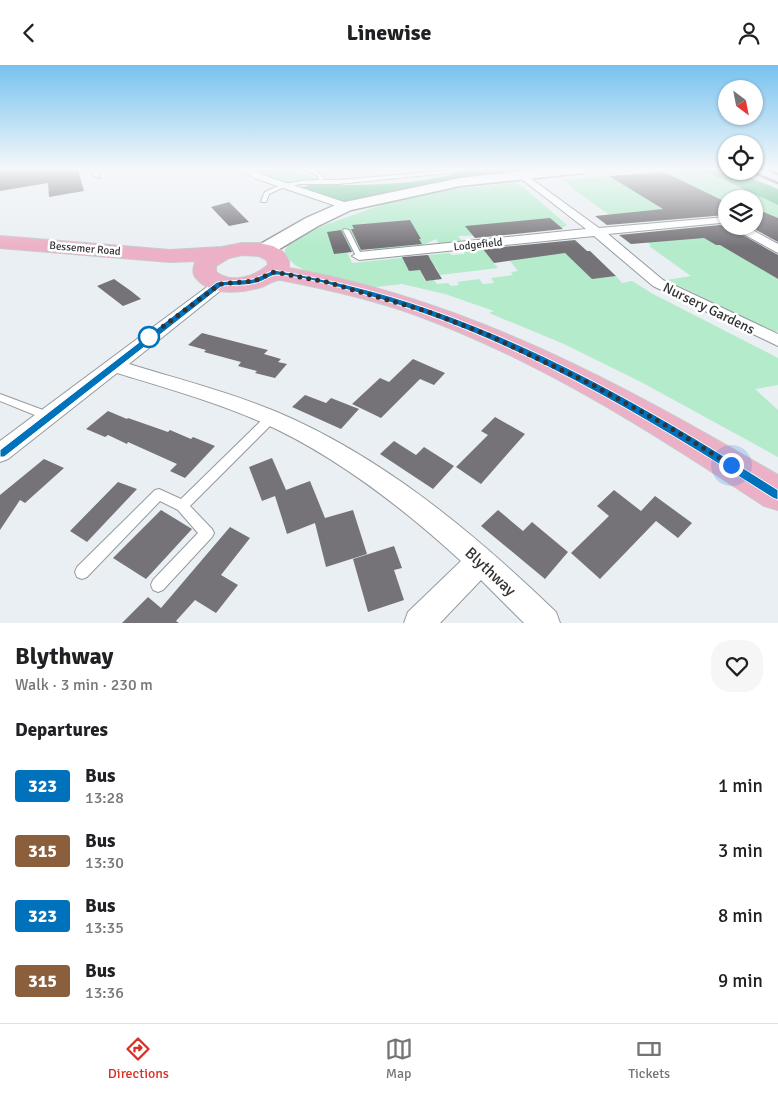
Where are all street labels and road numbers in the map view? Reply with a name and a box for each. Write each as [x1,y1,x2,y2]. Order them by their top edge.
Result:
street label: Lodgefield [453,235,503,254]
street label: Bessemer Road [49,239,121,258]
street label: Nursery Gardens [660,279,757,338]
street label: Blythway [461,543,520,601]

